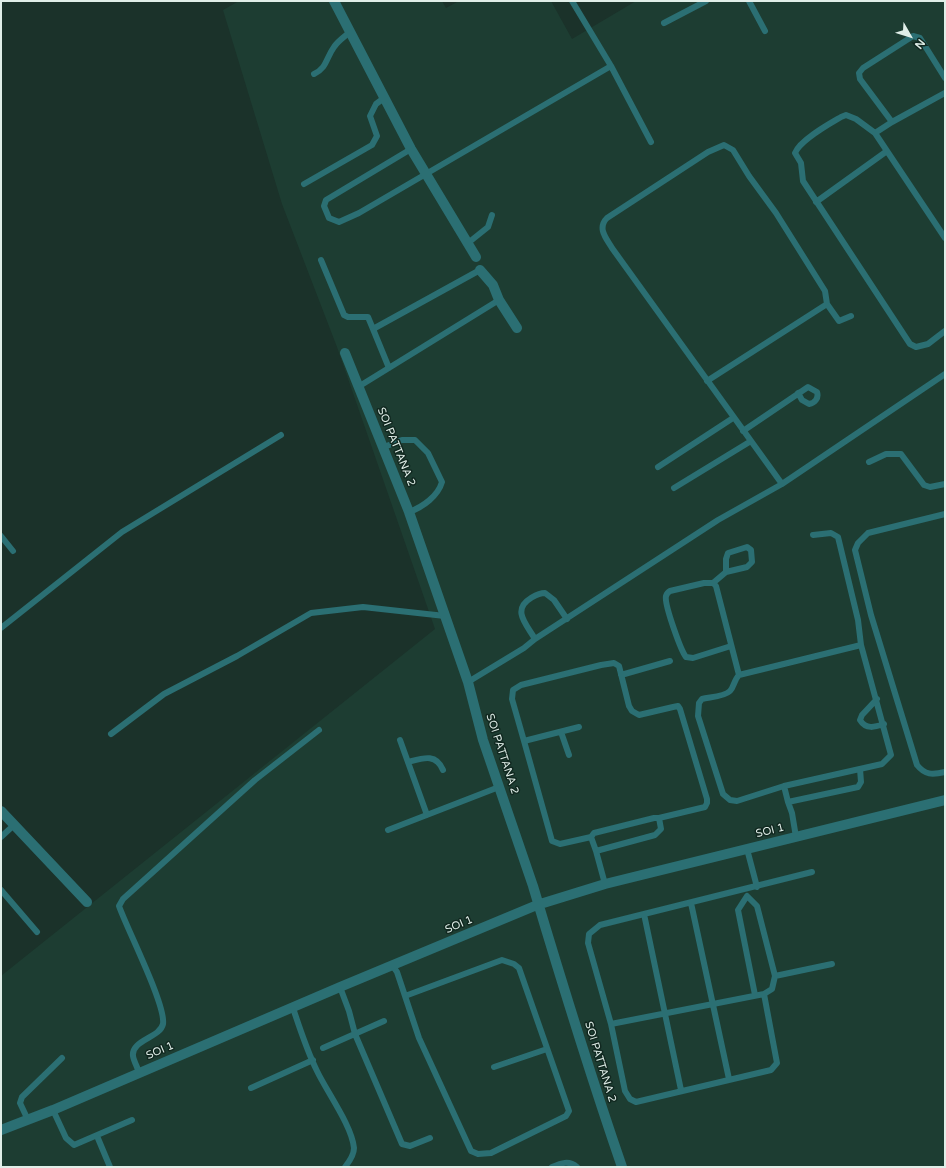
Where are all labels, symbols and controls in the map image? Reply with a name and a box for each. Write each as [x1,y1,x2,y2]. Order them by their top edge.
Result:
north arrow [890,16,930,56]
text: N [912,36,928,51]
street label: SOI PATTANA 2 [374,406,418,488]
street label: SOI PATTANA 2 [483,712,521,796]
street label: SOI 1 [755,821,785,841]
street label: SOI 1 [443,913,475,937]
street label: SOI PATTANA 2 [581,1020,619,1104]
street label: SOI 1 [144,1039,176,1063]

